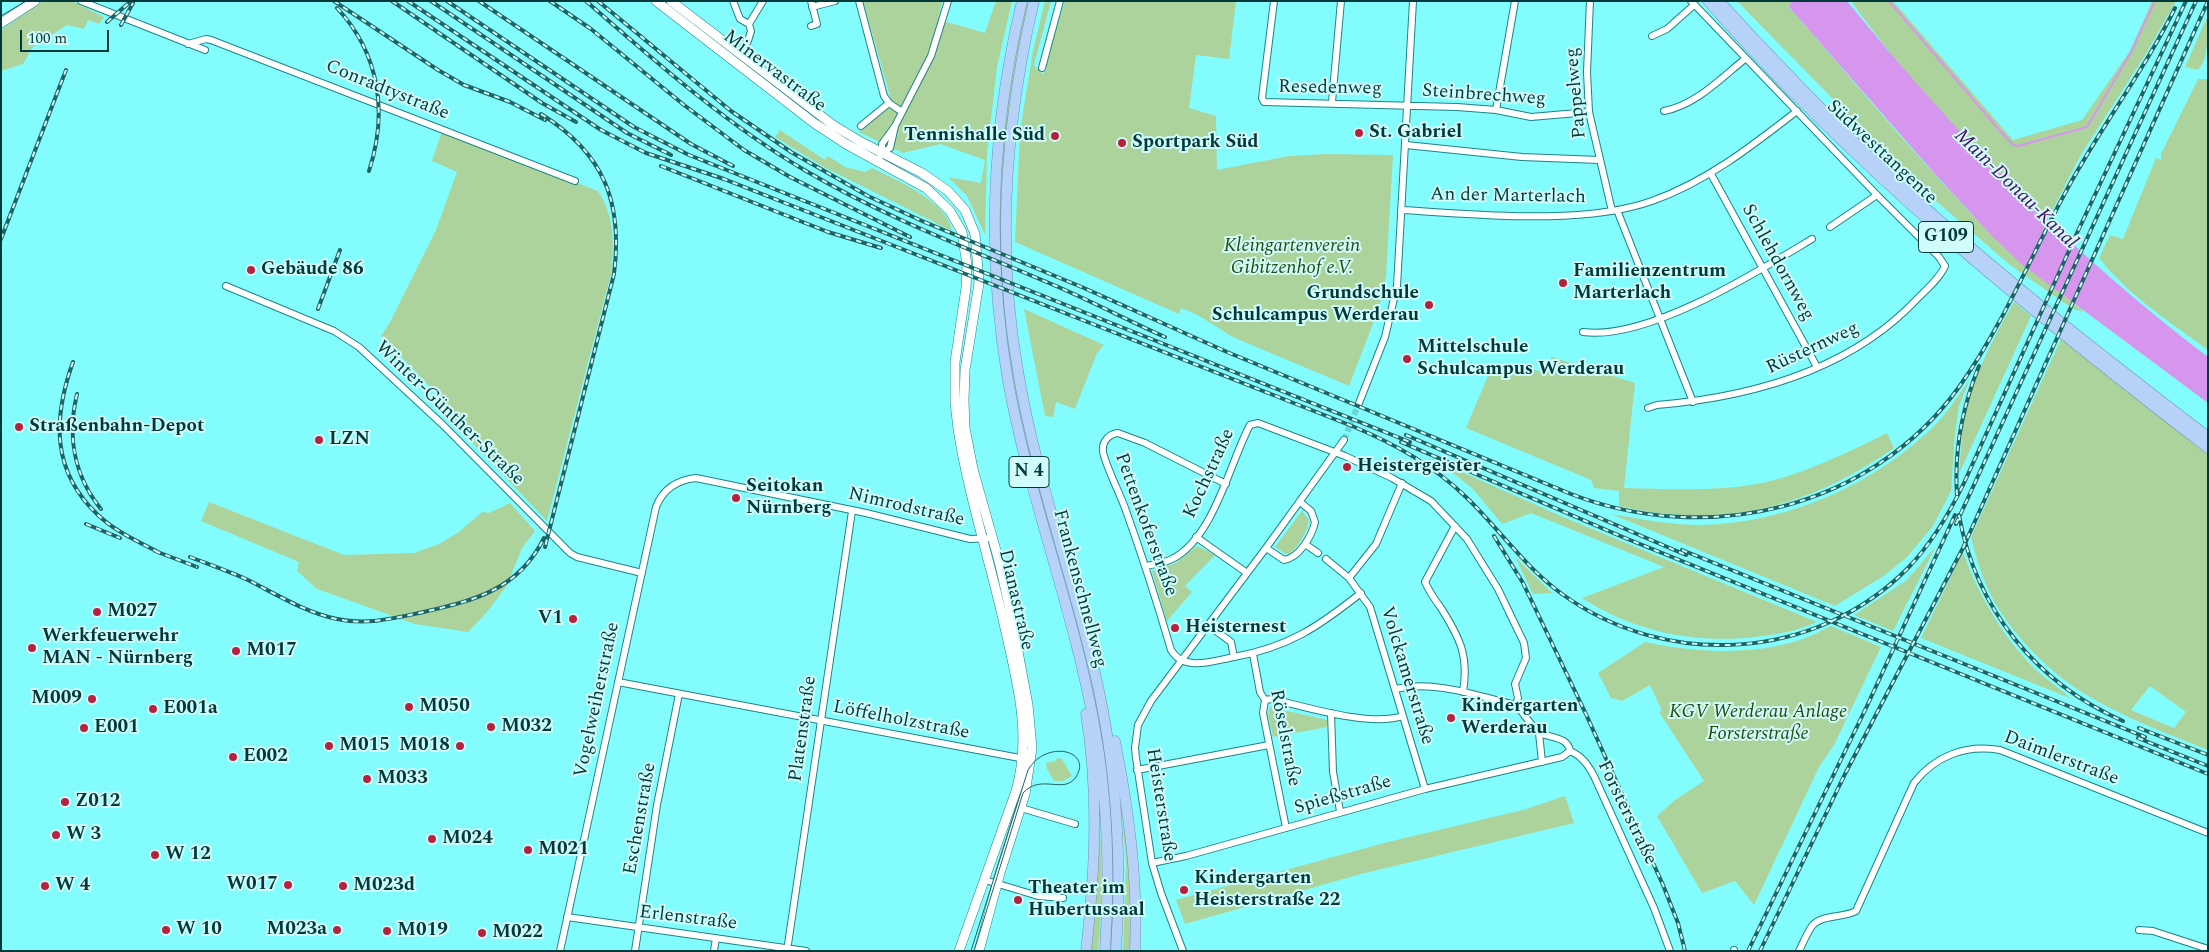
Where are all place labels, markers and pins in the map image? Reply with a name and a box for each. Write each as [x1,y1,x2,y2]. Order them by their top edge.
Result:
place label: St. Gabriel [1369,122,1462,144]
place label: Tennishalle Süd [904,125,1045,147]
marker: St. Gabriel [1353,127,1365,139]
marker: Tennishalle Süd [1049,130,1061,142]
place label: Sportpark Süd [1132,132,1259,154]
marker: Sportpark Süd [1116,137,1128,149]
place label: Gebäude 86 [261,259,364,281]
place label: Familienzentrum Marterlach [1573,261,1726,305]
marker: Gebäude 86 [245,264,257,276]
marker: Familienzentrum Marterlach [1557,277,1569,289]
place label: Grundschule Schulcampus Werderau [1212,283,1419,327]
marker: Grundschule Schulcampus Werderau [1423,299,1435,311]
place label: Mittelschule Schulcampus Werderau [1417,337,1624,381]
marker: Mittelschule Schulcampus Werderau [1401,353,1413,365]
place label: Straßenbahn-Depot [29,416,204,438]
marker: Straßenbahn-Depot [13,421,25,433]
place label: LZN [329,429,370,451]
marker: LZN [313,434,325,446]
place label: Heistergeister [1357,456,1480,478]
marker: Heistergeister [1341,461,1353,473]
place label: Seitokan Nürnberg [746,476,831,520]
marker: Seitokan Nürnberg [730,492,742,504]
place label: M027 [107,601,158,623]
marker: M027 [91,606,103,618]
place label: V1 [538,608,563,630]
marker: V1 [567,613,579,625]
place label: Heisternest [1185,617,1286,639]
marker: Heisternest [1169,622,1181,634]
place label: Werkfeuerwehr MAN - Nürnberg [42,626,193,670]
place label: M017 [246,640,297,662]
marker: Werkfeuerwehr MAN - Nürnberg [26,642,38,654]
marker: M017 [230,645,242,657]
place label: M009 [31,688,82,710]
marker: M009 [86,693,98,705]
place label: M050 [419,696,470,718]
place label: Kindergarten Werderau [1461,696,1579,740]
place label: E001a [163,698,218,720]
marker: M050 [403,701,415,713]
marker: E001a [147,703,159,715]
marker: Kindergarten Werderau [1445,712,1457,724]
place label: M032 [501,716,552,738]
place label: E001 [94,717,139,739]
marker: M032 [485,721,497,733]
marker: E001 [78,722,90,734]
place label: M015 [339,735,390,757]
place label: M018 [399,735,450,757]
marker: M015 [323,740,335,752]
marker: M018 [454,740,466,752]
place label: E002 [243,746,288,768]
marker: E002 [227,751,239,763]
place label: M033 [377,768,428,790]
marker: M033 [361,773,373,785]
place label: Z012 [75,791,120,813]
marker: Z012 [59,796,71,808]
place label: W 3 [66,824,101,846]
place label: M024 [442,828,493,850]
marker: W 3 [50,829,62,841]
marker: M024 [426,833,438,845]
place label: M021 [538,839,589,861]
place label: W 12 [165,844,211,866]
marker: M021 [522,844,534,856]
marker: W 12 [149,849,161,861]
place label: Kindergarten Heisterstraße 22 [1194,868,1340,912]
place label: W017 [226,874,278,896]
place label: W 4 [55,875,90,897]
place label: M023d [353,875,415,897]
place label: Theater im Hubertussaal [1028,878,1145,922]
marker: W017 [282,879,294,891]
marker: W 4 [39,880,51,892]
marker: M023d [337,880,349,892]
marker: Kindergarten Heisterstraße 22 [1178,884,1190,896]
marker: Theater im Hubertussaal [1012,894,1024,906]
place label: W 10 [176,919,222,941]
place label: M023a [266,919,327,941]
place label: M019 [397,920,448,942]
place label: M022 [492,922,543,944]
marker: W 10 [160,924,172,936]
marker: M023a [331,924,343,936]
marker: M019 [381,925,393,937]
marker: M022 [476,927,488,939]

